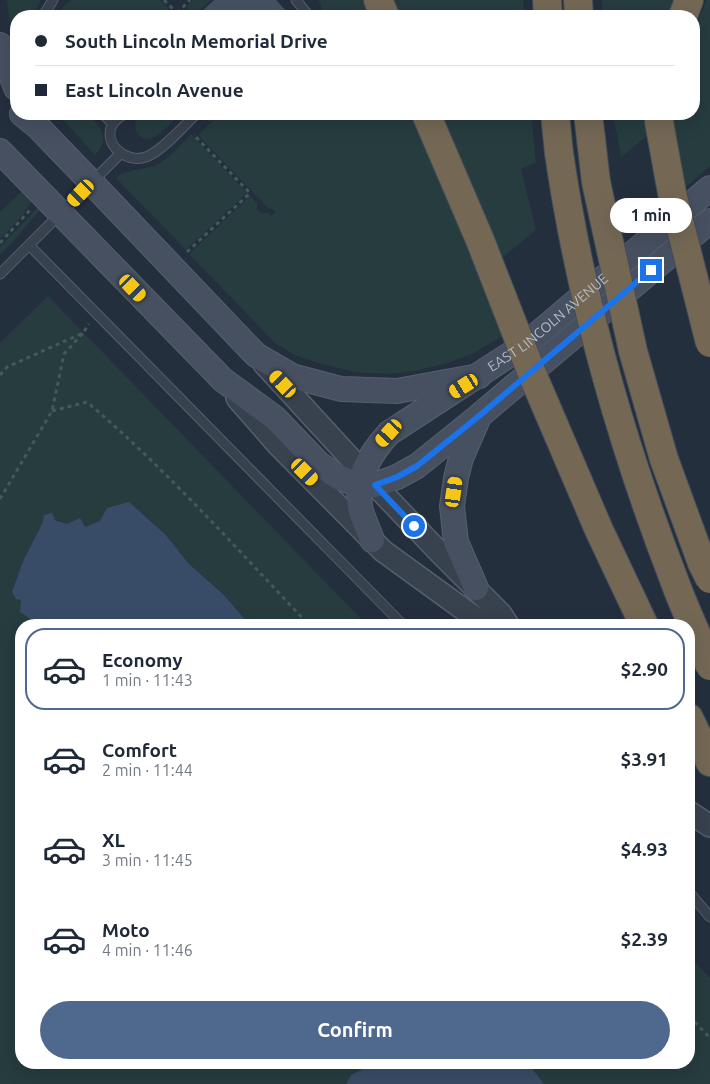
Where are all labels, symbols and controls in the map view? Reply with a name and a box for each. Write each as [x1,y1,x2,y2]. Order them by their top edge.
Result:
text: South Lincoln Memorial Drive [65,30,328,52]
text: East Lincoln Avenue [65,79,244,101]
car [65,177,96,209]
callout: 1 min [610,198,692,232]
text: 1 min [631,206,671,224]
route end [640,259,662,281]
street label: EAST LINCOLN AVENUE [485,270,611,375]
car [117,272,148,304]
car [267,368,298,400]
car [447,372,480,400]
car [373,417,404,449]
car [289,456,320,488]
car [444,476,463,508]
route start [403,515,425,537]
icon: car [42,647,87,692]
text: Economy [102,649,183,671]
text: $2.90 [620,658,668,680]
text: 1 min · 11:43 [102,671,193,689]
icon: car [42,737,87,782]
text: Comfort [102,739,177,761]
text: $3.91 [620,748,668,770]
text: 2 min · 11:44 [102,761,193,779]
icon: car [42,827,87,872]
text: XL [102,829,125,851]
text: $4.93 [620,838,668,860]
text: 3 min · 11:45 [102,851,193,869]
icon: car [42,917,87,962]
text: Moto [102,919,150,941]
text: $2.39 [620,928,668,950]
text: 4 min · 11:46 [102,941,193,959]
button: Confirm [40,1001,670,1059]

